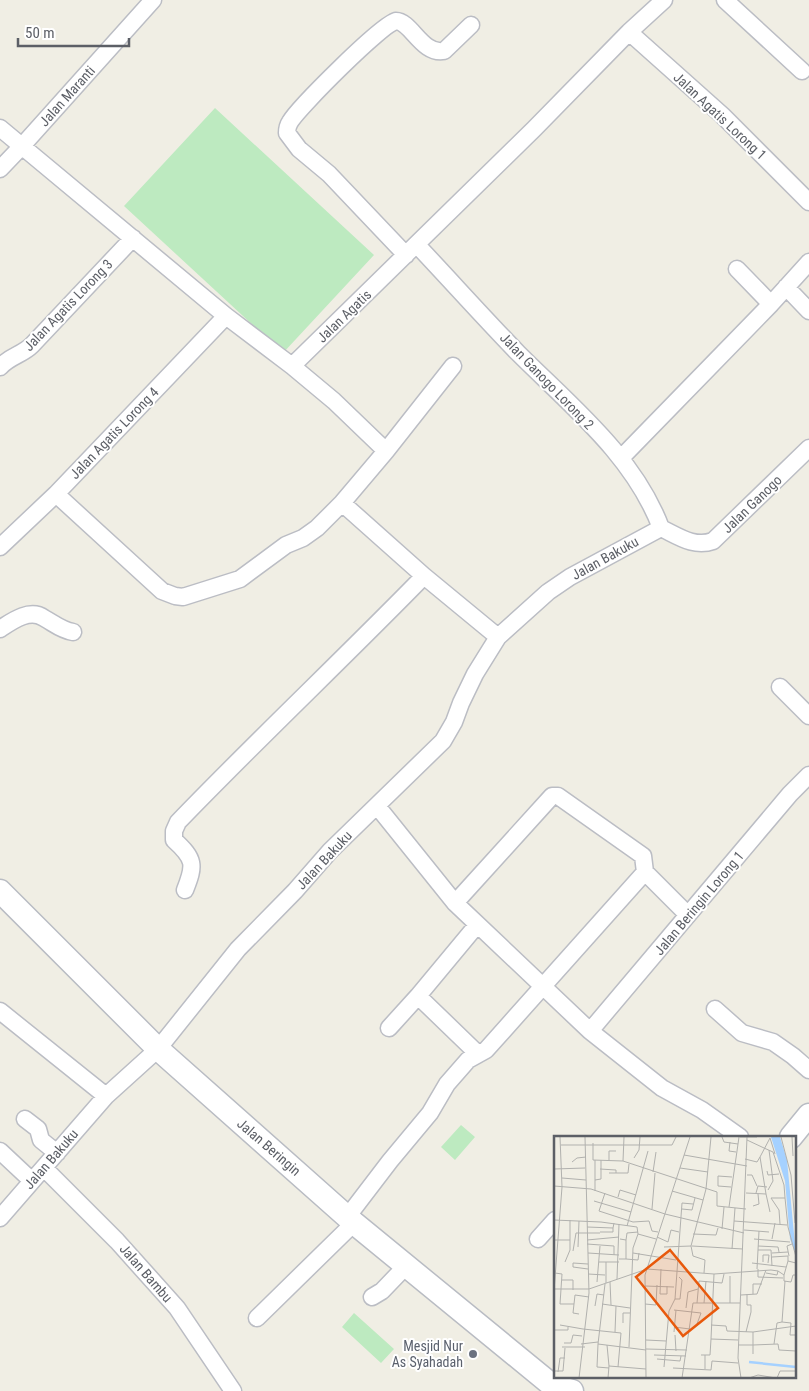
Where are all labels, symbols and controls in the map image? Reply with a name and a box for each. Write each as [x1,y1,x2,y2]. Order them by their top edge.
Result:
scale bar [18,15,129,47]
text: 50 m [25,24,55,42]
street label: Jalan Maranti [36,63,98,129]
street label: Jalan Agatis Lorong 1 [670,69,770,163]
street label: Jalan Agatis Lorong 3 [20,256,116,354]
street label: Jalan Agatis [314,286,374,346]
street label: Jalan Ganogo Lorong 2 [497,329,597,433]
street label: Jalan Agatis Lorong 4 [66,384,162,482]
street label: Jalan Ganogo [719,472,785,536]
street label: Jalan Bakuku [569,533,641,583]
street label: Jalan Bakuku [293,828,355,892]
street label: Jalan Beringin Lorong 1 [651,848,747,958]
street label: Jalan Beringin [234,1115,304,1179]
street label: Jalan Bakuku [21,1126,81,1192]
inset map [554,1136,796,1378]
street label: Jalan Bambu [116,1241,176,1305]
place label: Mesjid Nur As Syahadah [392,1338,463,1370]
marker: Mesjid Nur As Syahadah [467,1348,479,1360]

